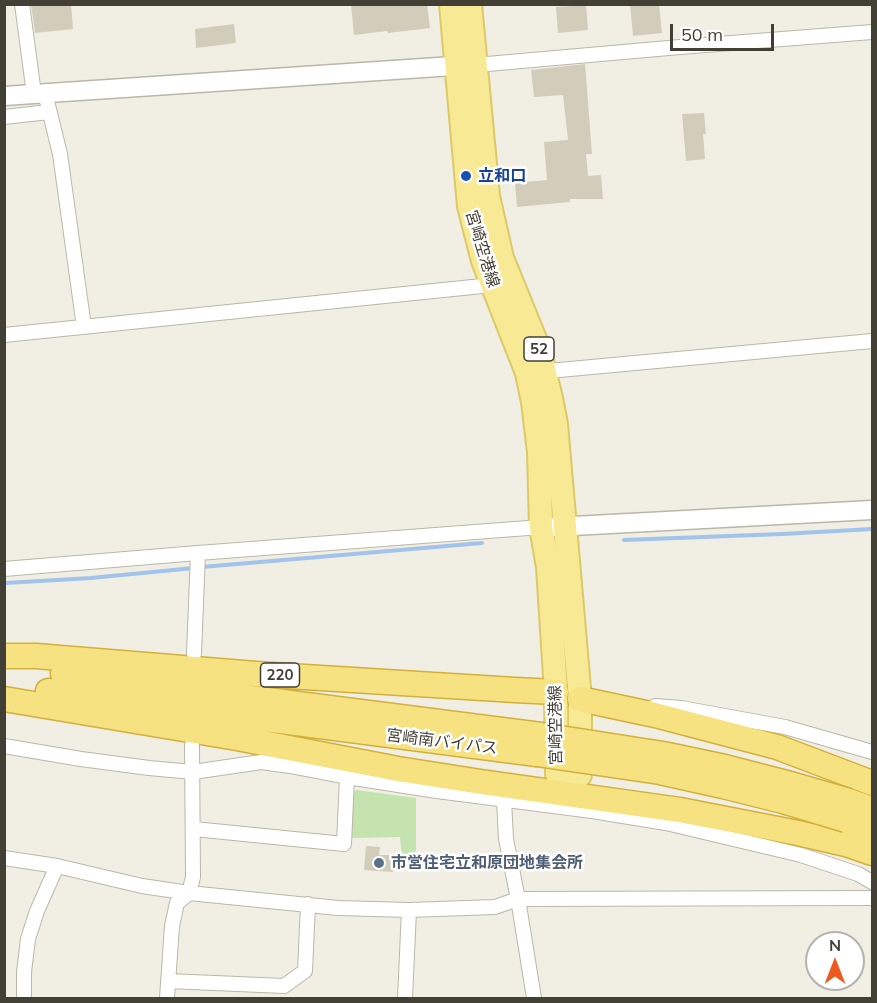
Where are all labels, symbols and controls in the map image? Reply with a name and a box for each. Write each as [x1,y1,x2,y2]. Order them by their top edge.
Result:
scale bar [673,12,776,50]
text: 50 m [681,23,723,46]
place label: 立和口 [478,166,526,186]
marker: 立和口 [459,169,473,183]
street label: 宮崎空港線 [461,208,503,290]
road number: 52 [524,337,554,361]
road number: 220 [260,663,300,687]
street label: 宮崎空港線 [546,685,566,765]
street label: 宮崎南バイパス [385,726,499,758]
place label: 市営住宅立和原団地集会所 [391,853,583,873]
marker: 市営住宅立和原団地集会所 [372,856,386,870]
north arrow [805,931,865,991]
text: N [829,935,841,955]

